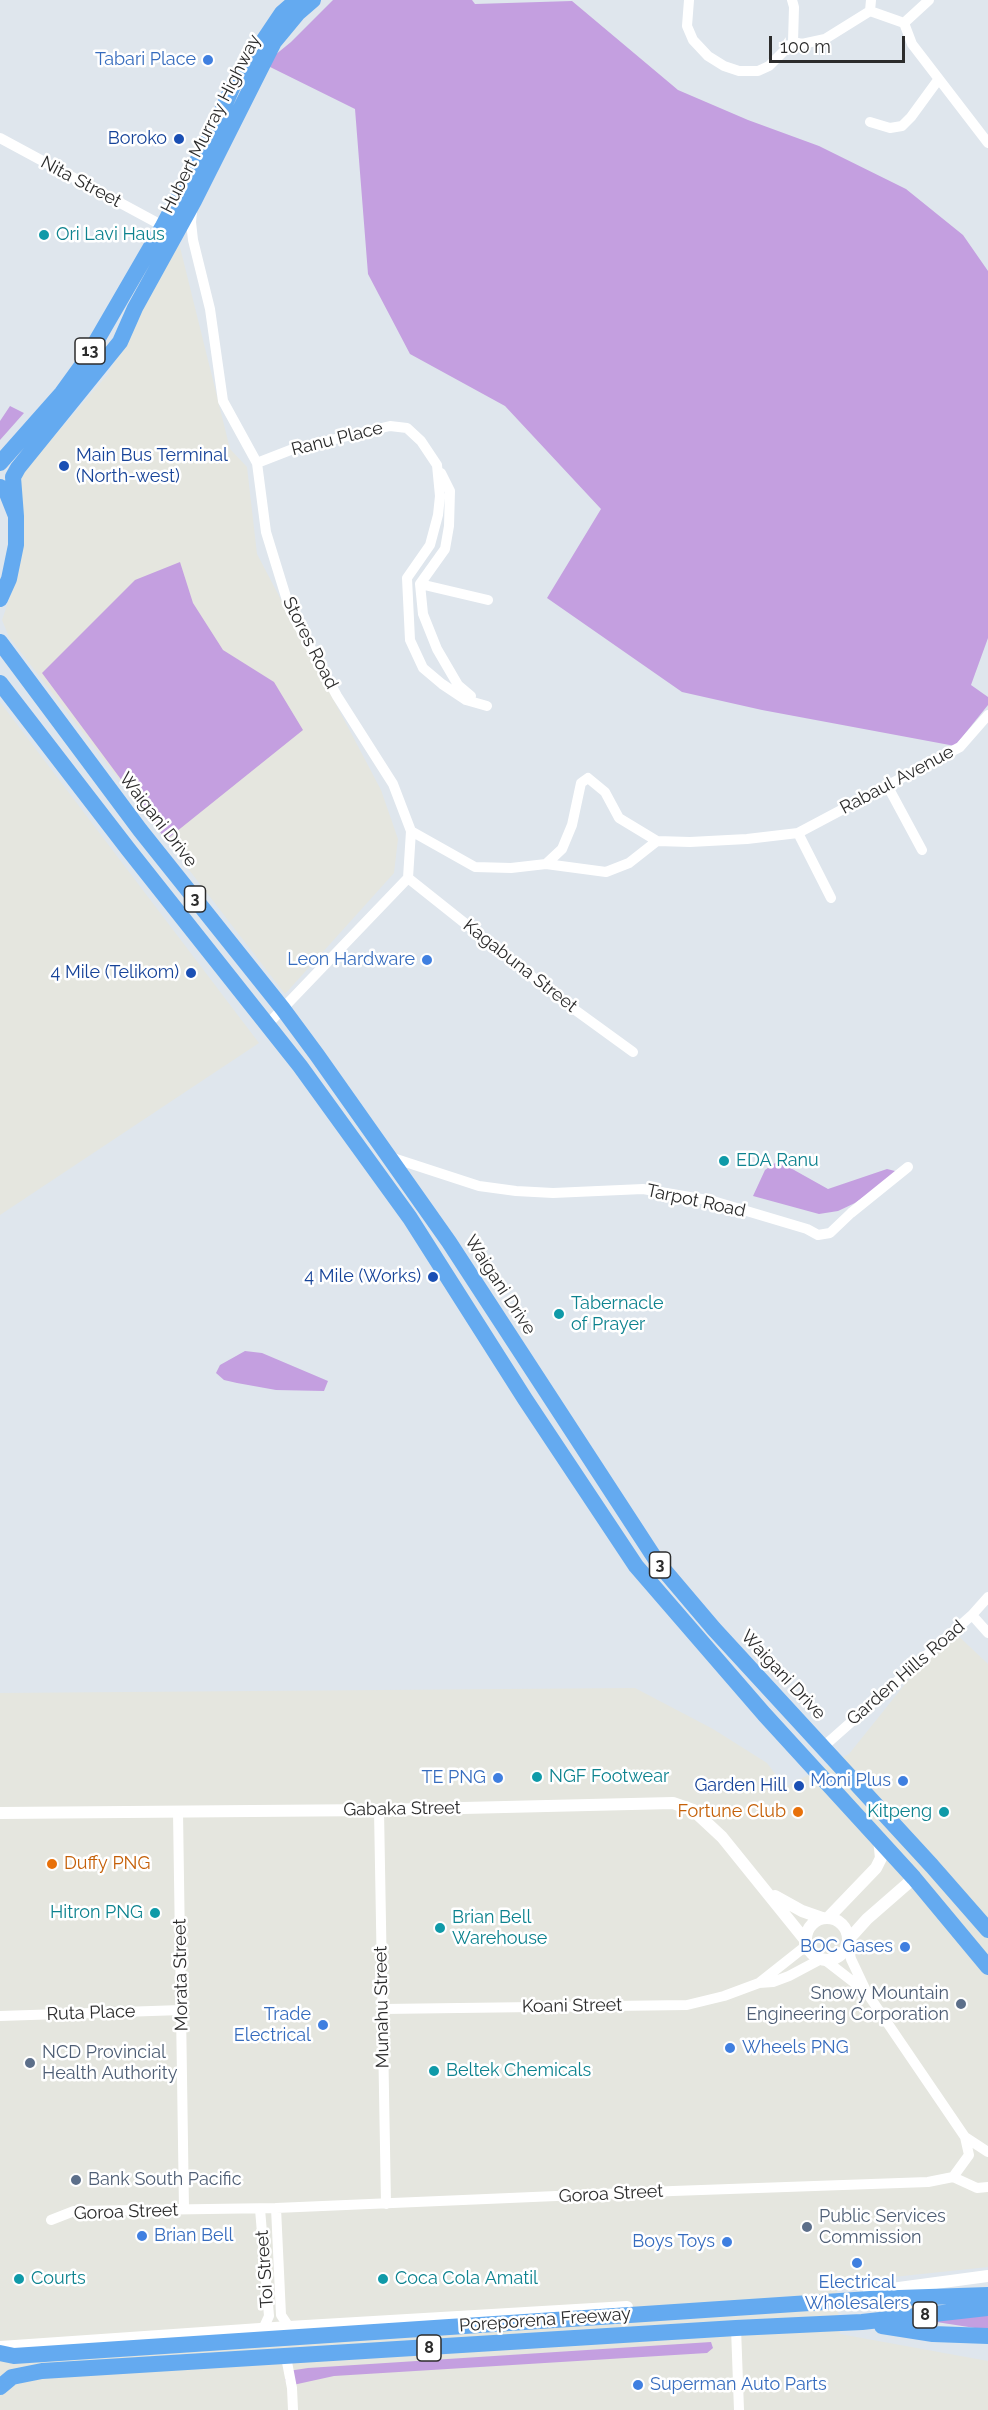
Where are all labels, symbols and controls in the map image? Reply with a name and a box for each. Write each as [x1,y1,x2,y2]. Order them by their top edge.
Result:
scale bar [772,24,908,62]
street label: Hubert Murray Highway [156,31,266,217]
text: 100 m [780,36,831,57]
place label: Tabari Place [95,49,196,71]
marker: Tabari Place [201,53,215,67]
place label: Boroko [108,128,167,150]
marker: Boroko [172,132,186,146]
street label: Nita Street [37,152,125,212]
place label: Ori Lavi Haus [56,224,165,246]
marker: Ori Lavi Haus [37,228,51,242]
road number: 13 [75,338,105,364]
street label: Ranu Place [289,417,385,461]
place label: Main Bus Terminal (North-west) [76,445,228,488]
marker: Main Bus Terminal (North-west) [57,459,71,473]
street label: Stores Road [278,593,342,693]
street label: Rabaul Avenue [836,741,958,819]
street label: Waigani Drive [114,768,202,872]
road number: 3 [184,886,206,912]
street label: Kagabuna Street [459,915,581,1017]
place label: Leon Hardware [287,949,415,971]
marker: Leon Hardware [420,953,434,967]
place label: 4 Mile (Telikom) [50,962,179,984]
marker: 4 Mile (Telikom) [184,966,198,980]
place label: EDA Ranu [736,1150,819,1172]
marker: EDA Ranu [717,1154,731,1168]
street label: Tarpot Road [645,1180,747,1222]
street label: Waigani Drive [460,1231,540,1339]
place label: 4 Mile (Works) [304,1266,421,1288]
marker: 4 Mile (Works) [426,1270,440,1284]
place label: Tabernacle of Prayer [571,1293,664,1336]
marker: Tabernacle of Prayer [552,1307,566,1321]
road number: 3 [650,1552,670,1578]
street label: Garden Hills Road [843,1616,969,1730]
street label: Waigani Drive [736,1626,830,1724]
place label: NGF Footwear [549,1766,669,1788]
place label: TE PNG [421,1767,486,1789]
marker: NGF Footwear [530,1770,544,1784]
place label: Moni Plus [810,1770,891,1792]
marker: TE PNG [491,1771,505,1785]
marker: Moni Plus [896,1774,910,1788]
place label: Garden Hill [694,1775,787,1797]
marker: Garden Hill [792,1779,806,1793]
street label: Gabaka Street [343,1797,461,1821]
place label: Fortune Club [678,1801,786,1823]
place label: Kitpeng [867,1801,932,1823]
marker: Fortune Club [791,1805,805,1819]
marker: Kitpeng [937,1805,951,1819]
place label: Duffy PNG [64,1853,150,1875]
marker: Duffy PNG [45,1857,59,1871]
place label: Hitron PNG [50,1902,143,1924]
marker: Hitron PNG [148,1906,162,1920]
place label: Brian Bell Warehouse [452,1907,547,1950]
street label: Morata Street [169,1918,193,2032]
marker: Brian Bell Warehouse [433,1921,447,1935]
place label: BOC Gases [800,1936,893,1958]
marker: BOC Gases [898,1940,912,1954]
street label: Munahu Street [370,1946,394,2068]
place label: Snowy Mountain Engineering Corporation [746,1983,949,2026]
street label: Koani Street [522,1994,622,2018]
marker: Snowy Mountain Engineering Corporation [954,1997,968,2011]
street label: Ruta Place [46,2001,136,2025]
place label: Trade Electrical [234,2004,311,2046]
marker: Trade Electrical [316,2018,330,2032]
place label: Wheels PNG [742,2037,849,2059]
marker: Wheels PNG [723,2041,737,2055]
place label: NCD Provincial Health Authority [42,2042,177,2084]
marker: NCD Provincial Health Authority [23,2056,37,2070]
place label: Beltek Chemicals [446,2060,591,2082]
marker: Beltek Chemicals [427,2064,441,2078]
place label: Bank South Pacific [88,2169,242,2191]
marker: Bank South Pacific [69,2173,83,2187]
street label: Goroa Street [558,2180,664,2208]
street label: Goroa Street [73,2199,179,2225]
place label: Public Services Commission [819,2206,946,2248]
marker: Public Services Commission [800,2220,814,2234]
place label: Brian Bell [154,2225,233,2247]
marker: Brian Bell [135,2229,149,2243]
street label: Toi Street [252,2229,278,2309]
place label: Boys Toys [632,2231,715,2253]
marker: Boys Toys [720,2235,734,2249]
marker: Electrical Wholesalers [850,2256,864,2270]
place label: Courts [31,2268,86,2290]
place label: Coca Cola Amatil [395,2268,538,2290]
marker: Courts [12,2272,26,2286]
marker: Coca Cola Amatil [376,2272,390,2286]
place label: Electrical Wholesalers [805,2272,909,2314]
road number: 8 [913,2302,937,2328]
street label: Poreporena Freeway [458,2303,632,2337]
road number: 8 [417,2335,441,2361]
place label: Superman Auto Parts [650,2374,827,2396]
marker: Superman Auto Parts [631,2378,645,2392]

